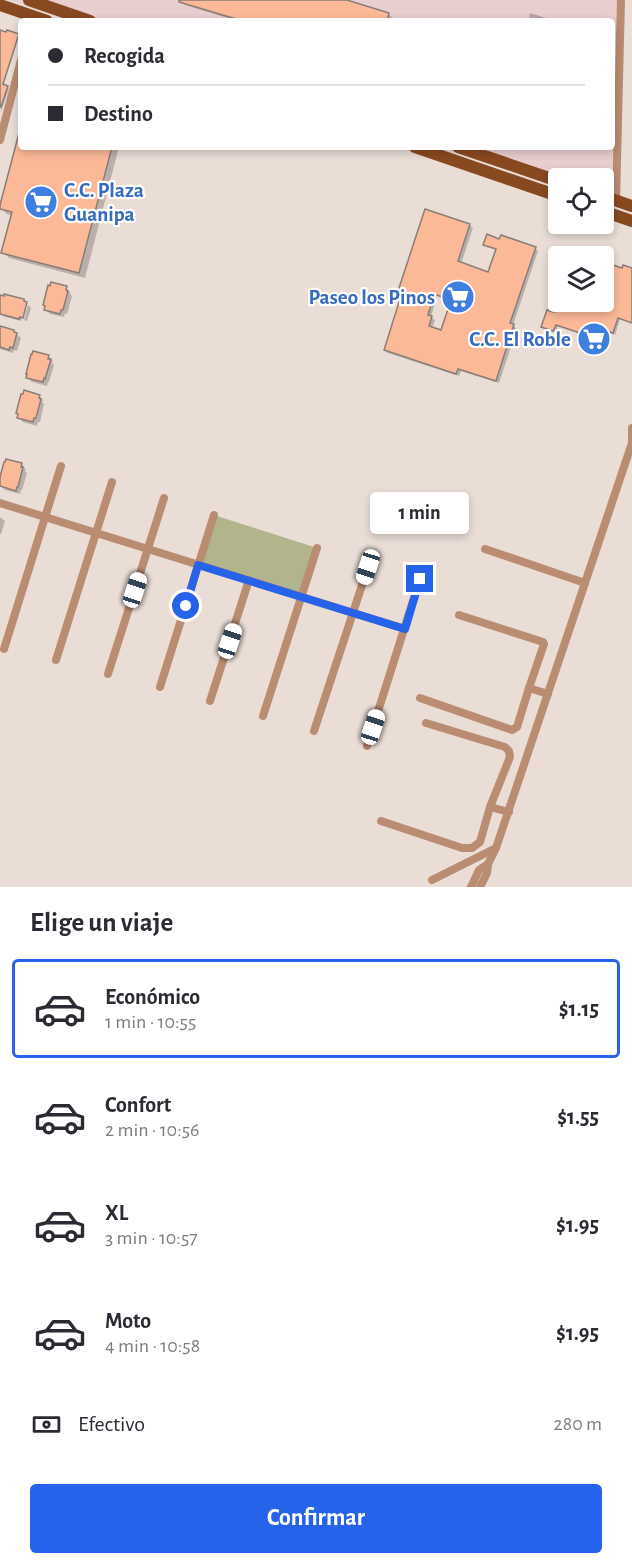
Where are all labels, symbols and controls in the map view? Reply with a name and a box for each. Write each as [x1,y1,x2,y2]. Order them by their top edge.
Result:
text: Recogida [84,45,165,67]
text: Destino [84,103,153,125]
map controls [548,168,614,312]
button: locate [548,168,614,234]
place label: C.C. Plaza Guanipa [64,180,144,225]
supermarket icon: C.C. Plaza Guanipa [23,184,59,220]
button: layers [548,246,614,312]
supermarket icon: Paseo los Pinos [440,279,476,315]
place label: Paseo los Pinos [308,287,435,308]
supermarket icon: C.C. El Roble [576,321,612,357]
place label: C.C. El Roble [469,329,571,350]
callout: 1 min [370,492,470,534]
text: 1 min [398,503,441,523]
car [354,547,382,587]
route end [406,565,433,592]
car [121,570,149,610]
route start [172,592,199,619]
car [216,621,244,661]
car [359,707,387,747]
text: Elige un viaje [30,909,173,936]
icon: car [33,982,87,1036]
text: Económico [105,986,200,1008]
text: $1.15 [559,998,599,1020]
text: 1 min · 10:55 [105,1012,196,1032]
icon: car [33,1090,87,1144]
text: Confort [105,1094,171,1116]
text: $1.55 [557,1106,599,1128]
text: 2 min · 10:56 [105,1120,200,1140]
icon: car [33,1198,87,1252]
text: XL [105,1202,128,1224]
text: $1.95 [556,1214,599,1236]
text: 3 min · 10:57 [105,1228,198,1248]
icon: car [33,1306,87,1360]
text: Moto [105,1310,151,1332]
text: $1.95 [556,1322,599,1344]
text: 4 min · 10:58 [105,1336,200,1356]
icon: cash [30,1408,63,1441]
text: Efectivo [78,1413,145,1435]
text: 280 m [554,1414,602,1434]
button: Confirmar [30,1484,602,1553]

